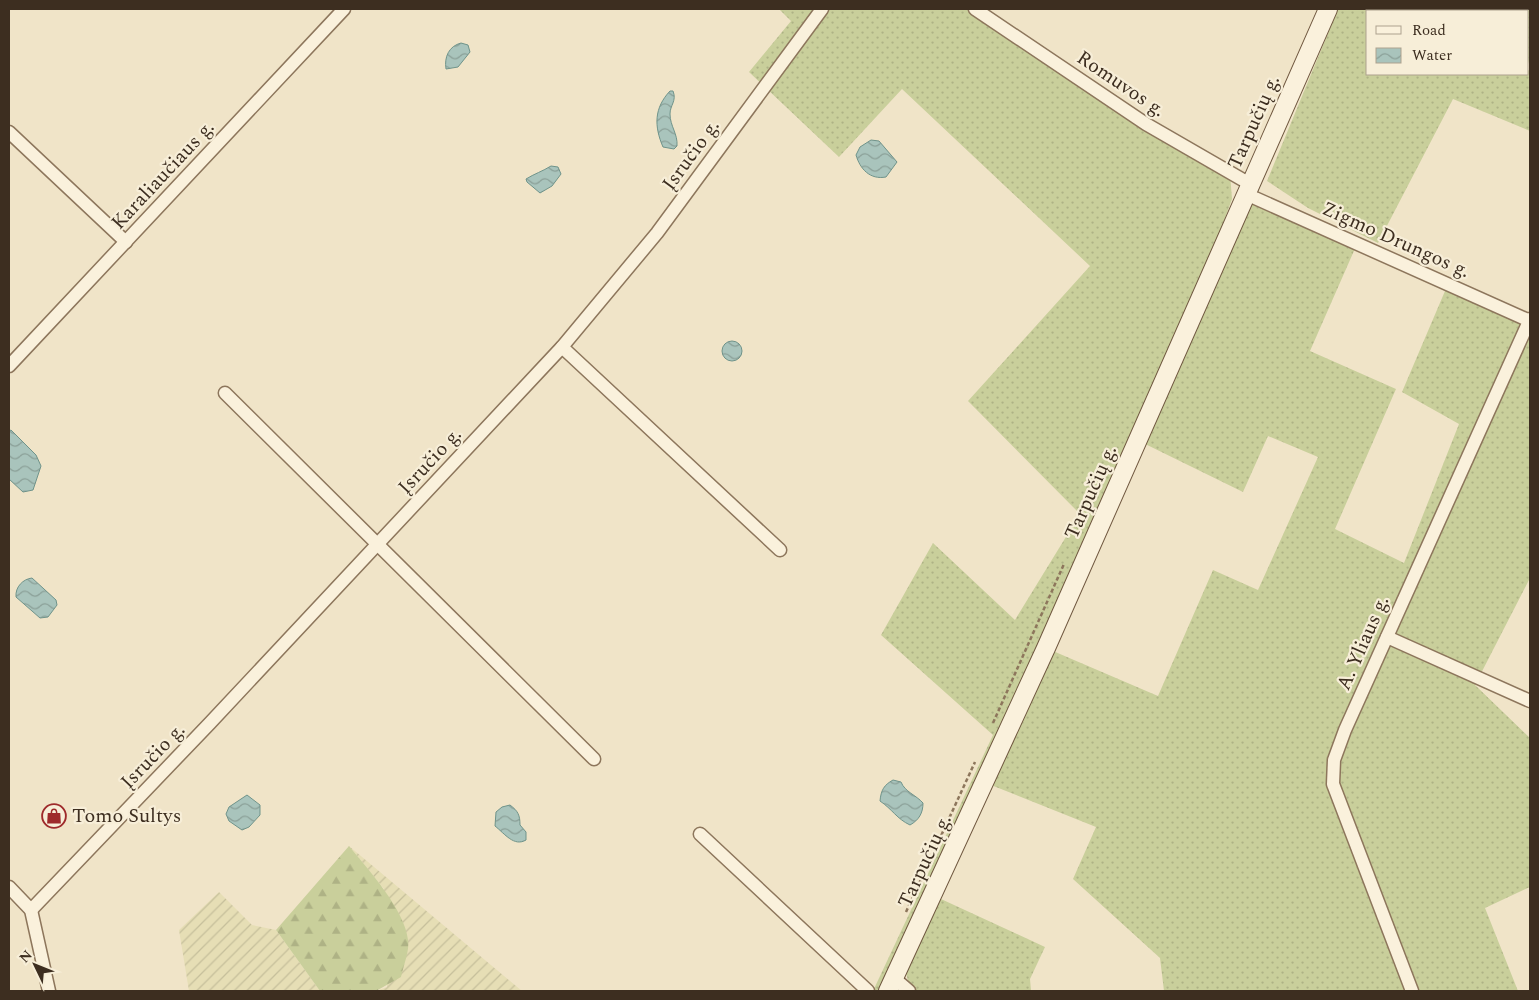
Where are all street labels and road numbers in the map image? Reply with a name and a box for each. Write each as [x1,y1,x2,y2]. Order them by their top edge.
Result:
street label: Romuvos g. [1070,43,1172,125]
street label: Tarpučių g. [1220,70,1288,174]
street label: Karaliaučiaus g. [104,113,222,237]
street label: Įsručio g. [655,113,727,197]
street label: Zigmo Drungos g. [1317,194,1475,286]
street label: Įsručio g. [391,421,469,501]
street label: Tarpučių g. [1057,440,1125,544]
street label: A. Yliaus g. [1329,591,1397,695]
street label: Įsručio g. [114,716,192,796]
street label: Tarpučių g. [890,809,960,913]

